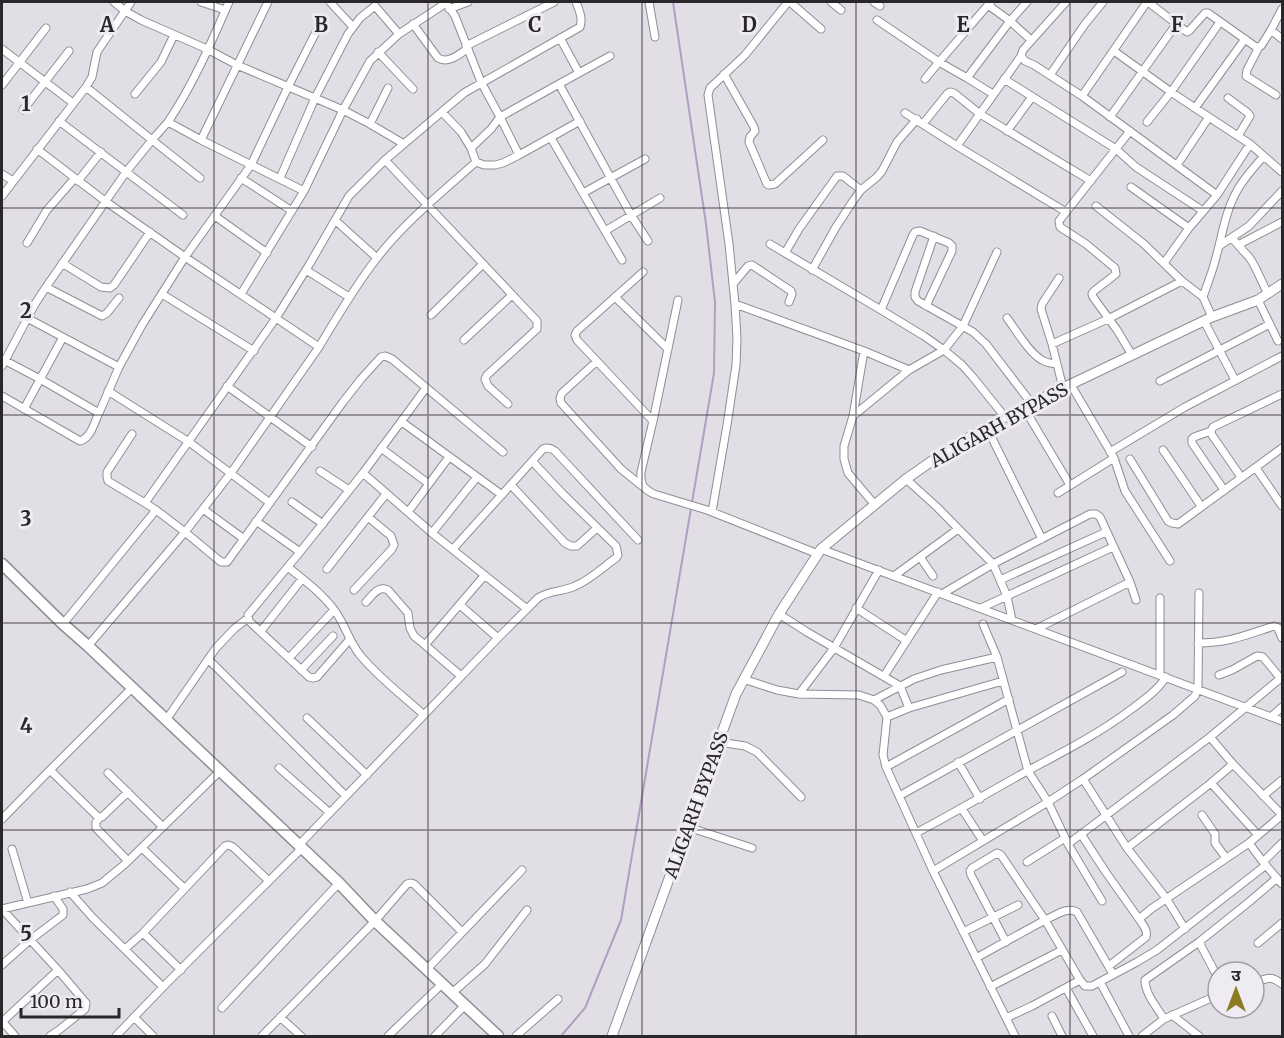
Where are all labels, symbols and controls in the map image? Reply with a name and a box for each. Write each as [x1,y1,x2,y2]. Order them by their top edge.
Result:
text: A [99,12,115,37]
text: B [314,12,328,37]
text: C [528,12,542,37]
text: D [741,12,757,37]
text: E [956,12,970,37]
text: F [1171,12,1184,37]
text: 1 [21,91,31,116]
text: 2 [20,298,32,323]
street label: ALIGARH BYPASS [925,377,1072,473]
text: 3 [20,506,32,531]
text: 4 [20,713,33,738]
street label: ALIGARH BYPASS [658,728,733,882]
text: 5 [20,921,32,946]
north arrow [1206,960,1266,1020]
text: उ [1231,965,1241,985]
scale bar [21,981,118,1019]
text: 100 m [30,990,83,1013]

